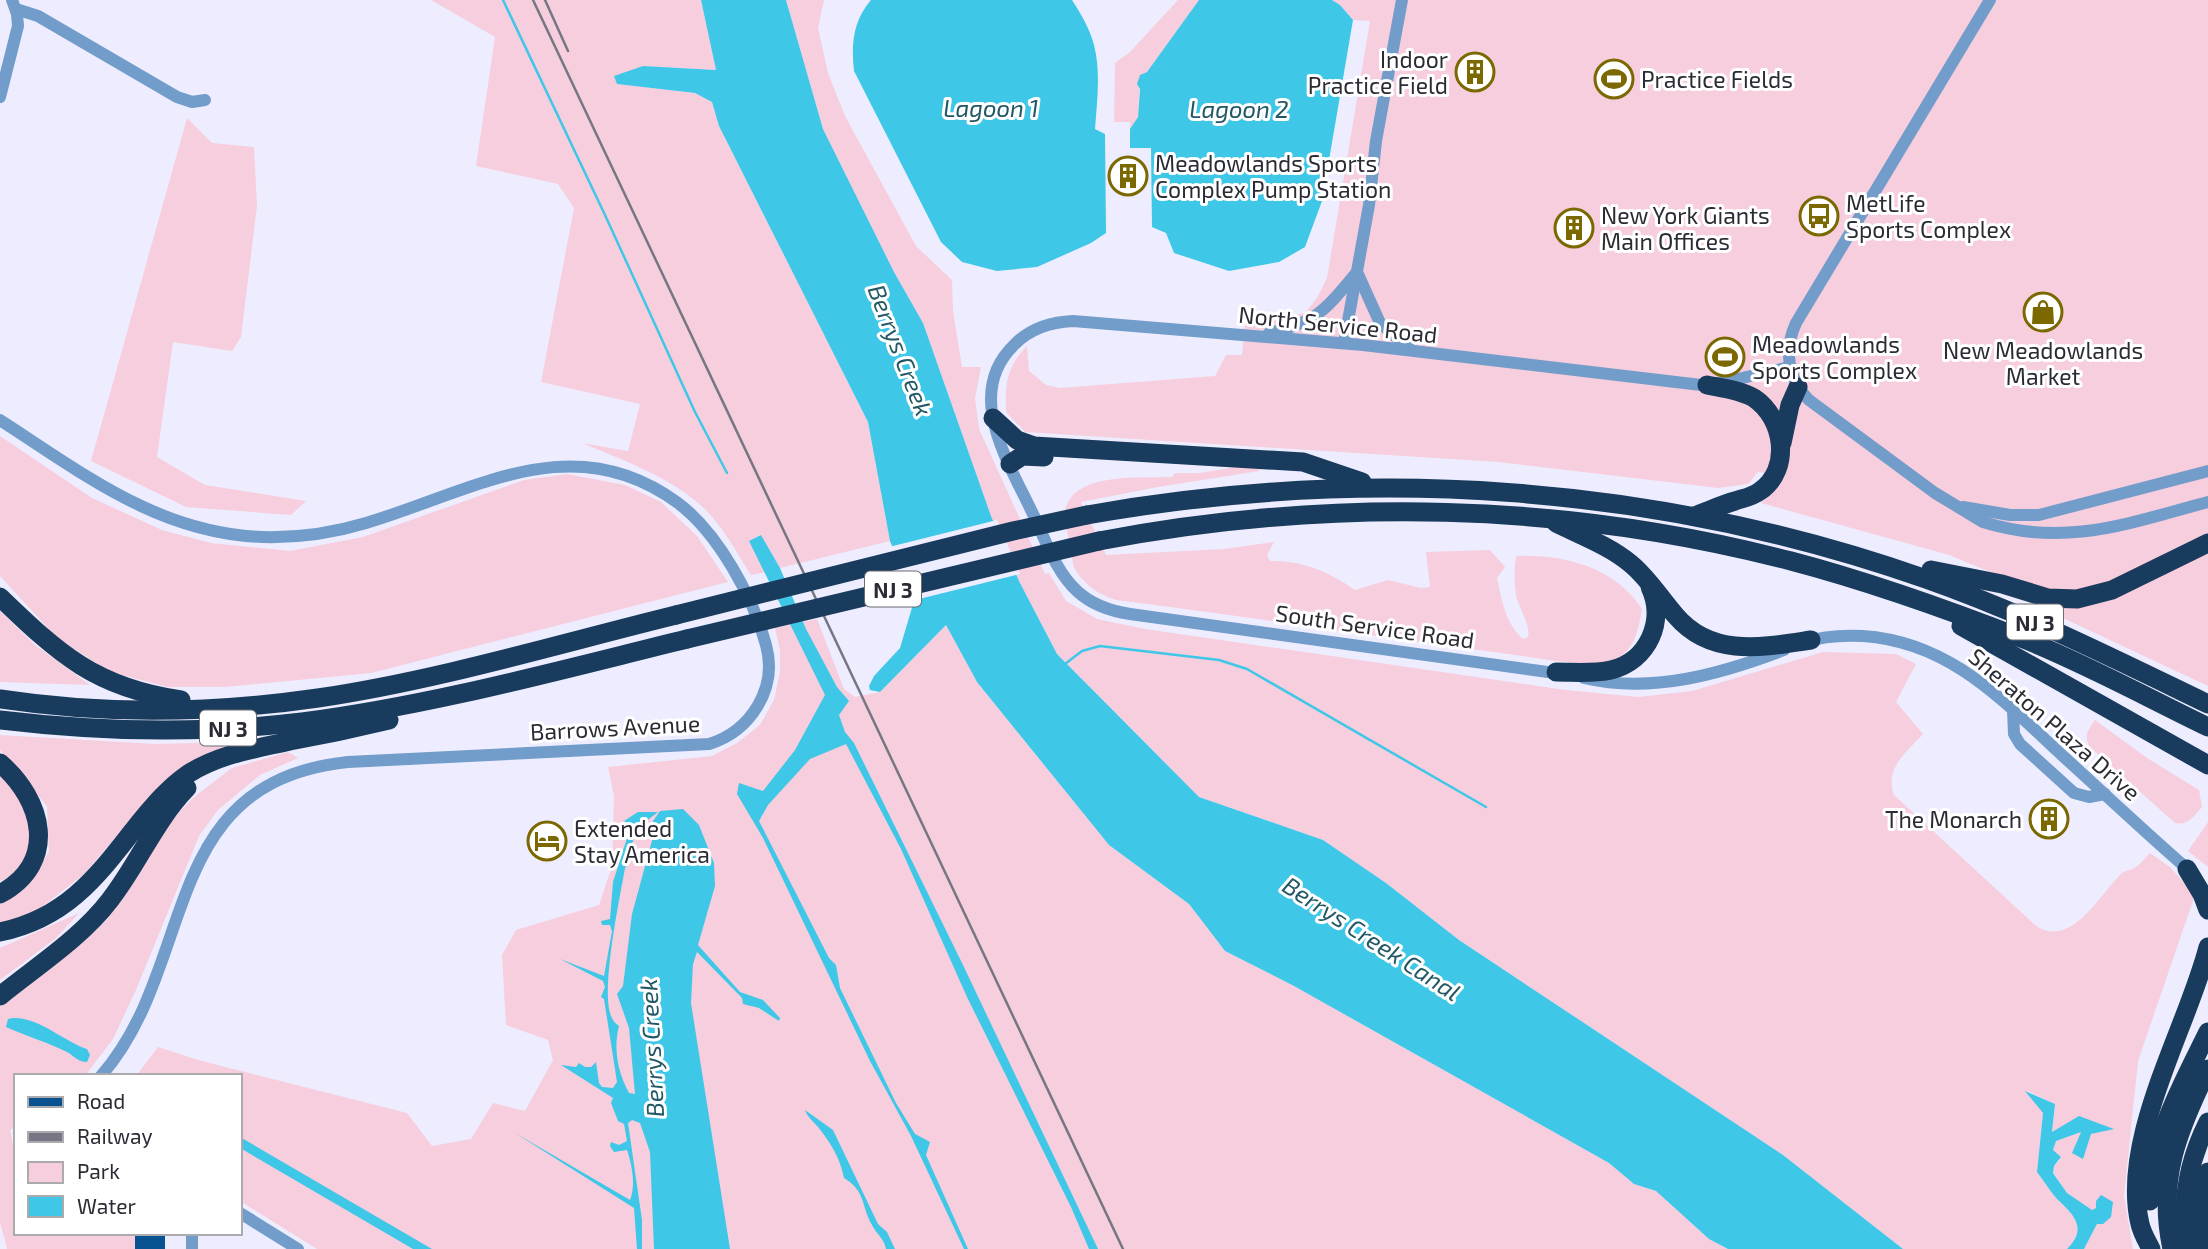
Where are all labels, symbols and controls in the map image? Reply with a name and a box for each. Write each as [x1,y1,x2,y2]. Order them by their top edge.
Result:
place label: Indoor Practice Field [1308,45,1448,99]
building icon: Indoor Practice Field [1454,51,1496,93]
sports icon: Practice Fields [1593,58,1635,100]
place label: Practice Fields [1641,65,1793,93]
water label: Lagoon 1 [943,93,1039,122]
water label: Lagoon 2 [1189,94,1289,123]
place label: Meadowlands Sports Complex Pump Station [1155,149,1391,203]
building icon: Meadowlands Sports Complex Pump Station [1107,155,1149,197]
place label: MetLife Sports Complex [1846,189,2011,243]
bus stop icon: MetLife Sports Complex [1798,195,1840,237]
place label: New York Giants Main Offices [1601,201,1770,255]
building icon: New York Giants Main Offices [1553,207,1595,249]
water label: Berrys Creek [863,280,939,420]
shop icon: New Meadowlands Market [2022,291,2064,333]
street label: North Service Road [1237,300,1439,348]
place label: Meadowlands Sports Complex [1752,330,1917,384]
sports icon: Meadowlands Sports Complex [1704,336,1746,378]
place label: New Meadowlands Market [1943,336,2143,390]
road number: NJ 3 [865,572,921,606]
street label: South Service Road [1274,598,1476,654]
road number: NJ 3 [2007,604,2063,640]
street label: Sheraton Plaza Drive [1964,642,2146,806]
street label: Barrows Avenue [529,709,701,745]
road number: NJ 3 [200,710,256,746]
building icon: The Monarch [2028,798,2070,840]
place label: The Monarch [1885,805,2022,833]
place label: Extended Stay America [574,814,710,868]
hotel icon: Extended Stay America [526,820,568,862]
water label: Berrys Creek Canal [1278,870,1466,1006]
water label: Berrys Creek [633,978,669,1118]
legend [14,1074,242,1235]
text: Road [77,1088,125,1113]
text: Railway [77,1123,153,1148]
text: Park [77,1158,120,1183]
text: Water [77,1193,136,1218]

